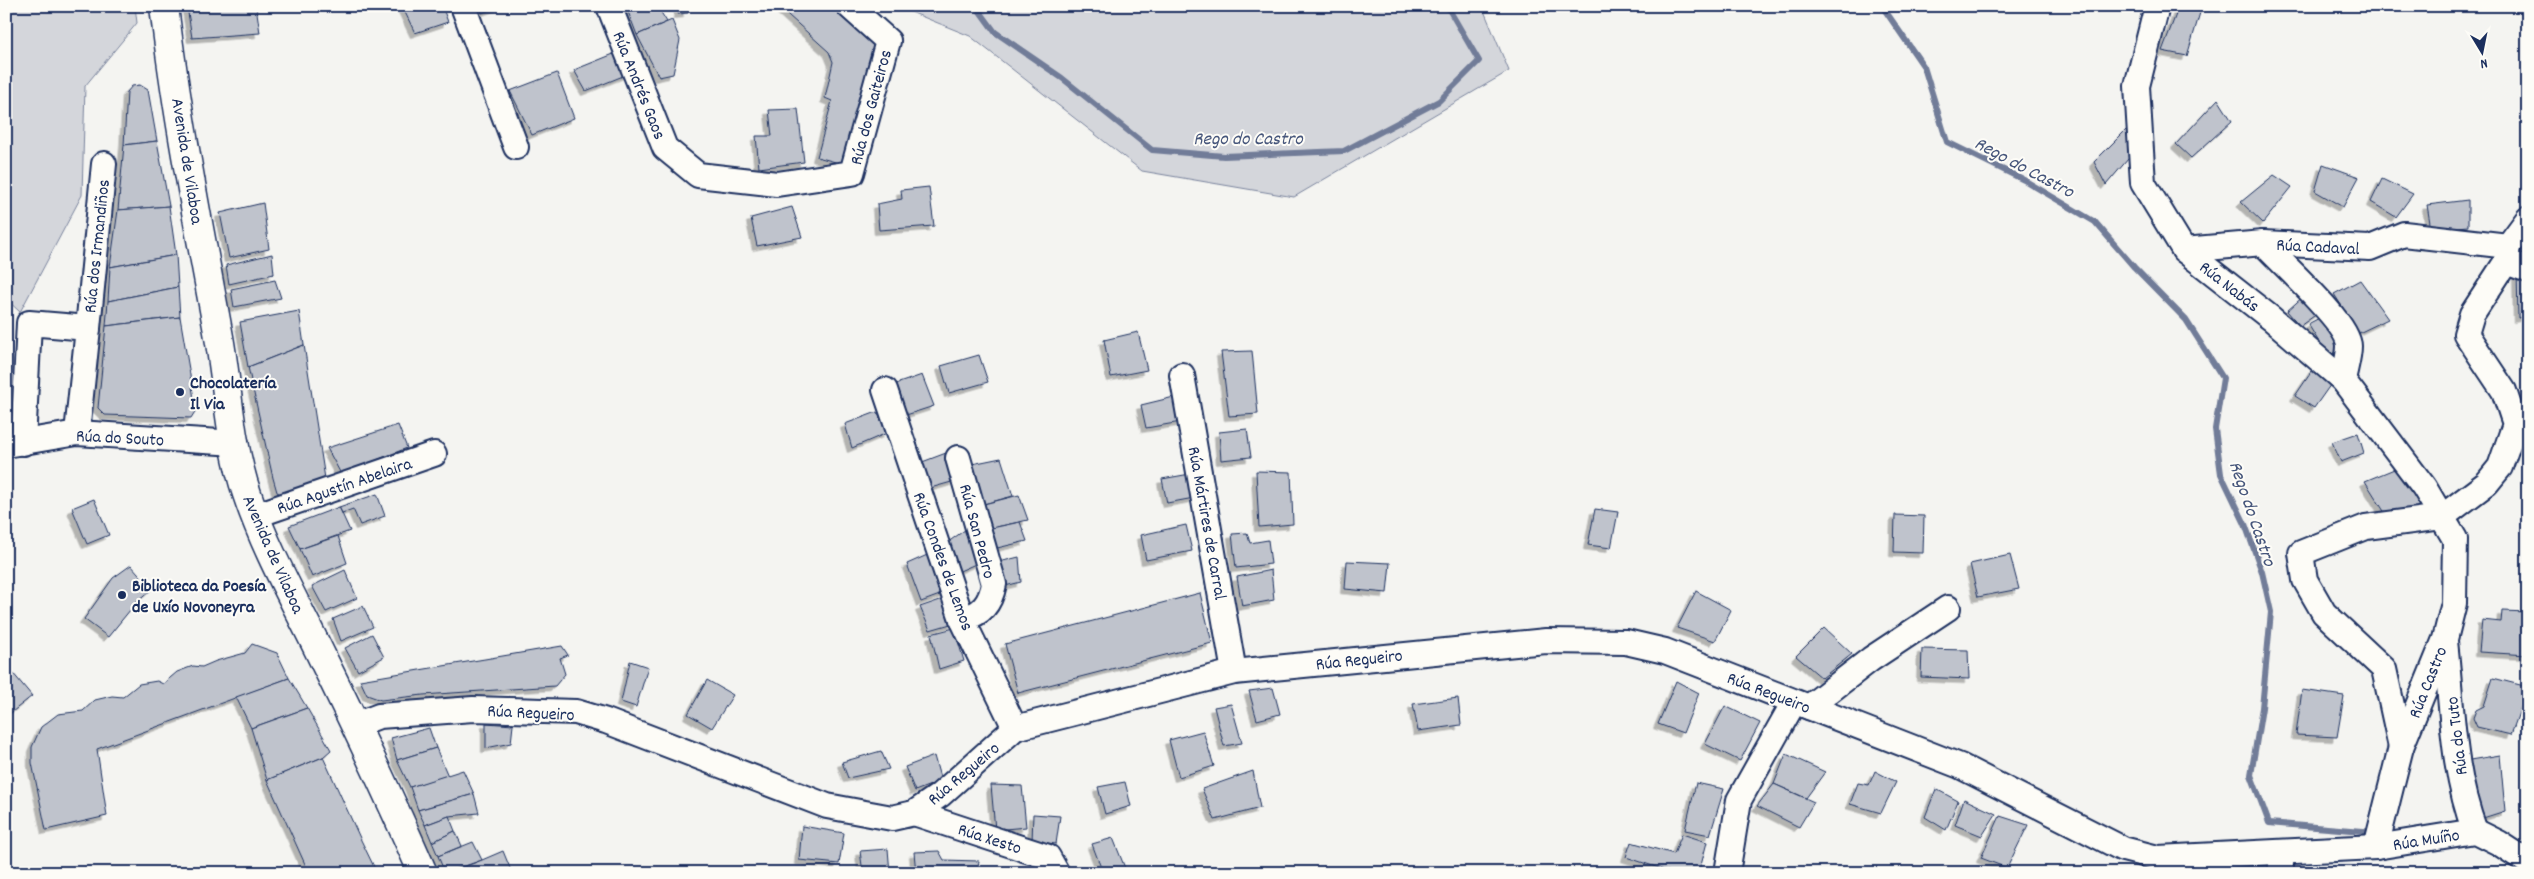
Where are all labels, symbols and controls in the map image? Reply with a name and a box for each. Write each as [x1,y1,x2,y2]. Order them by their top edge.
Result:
street label: Rúa Andrés Gaos [605,28,671,144]
north arrow [2456,28,2506,78]
street label: Rúa dos Gaiteiros [845,47,900,168]
text: N [2479,52,2489,73]
street label: Avenida de Vilaboa [163,97,208,227]
water label: Rego do Castro [1193,127,1304,154]
water label: Rego do Castro [1969,132,2079,207]
street label: Rúa dos Irmandiños [79,178,118,314]
street label: Rúa Cadaval [2275,234,2361,263]
street label: Rúa Nabás [2193,256,2264,320]
place label: Chocolatería Il Via [190,372,277,418]
marker: Chocolatería Il Via [174,386,186,398]
street label: Rúa do Souto [75,425,164,454]
street label: Rúa Mártires de Carral [1180,445,1231,603]
street label: Rúa Agustín Abelaira [274,452,416,522]
water label: Rego do Castro [2220,458,2282,572]
street label: Rúa San Pedro [951,481,1000,582]
street label: Rúa Condes de Lemos [905,489,978,635]
street label: Avenida de Vilaboa [234,492,309,619]
place label: Biblioteca da Poesía de Uxío Novoneyra [132,575,267,621]
marker: Biblioteca da Poesía de Uxío Novoneyra [116,589,128,601]
street label: Rúa Castro [2404,643,2455,723]
street label: Rúa Regueiro [1315,644,1404,678]
street label: Rúa Regueiro [1723,667,1813,722]
street label: Rúa do Tuto [2441,695,2476,777]
street label: Rúa Regueiro [487,700,575,729]
street label: Rúa Regueiro [923,737,1006,813]
street label: Rúa Xesto [954,818,1024,862]
street label: Rúa Muíño [2391,824,2461,859]

